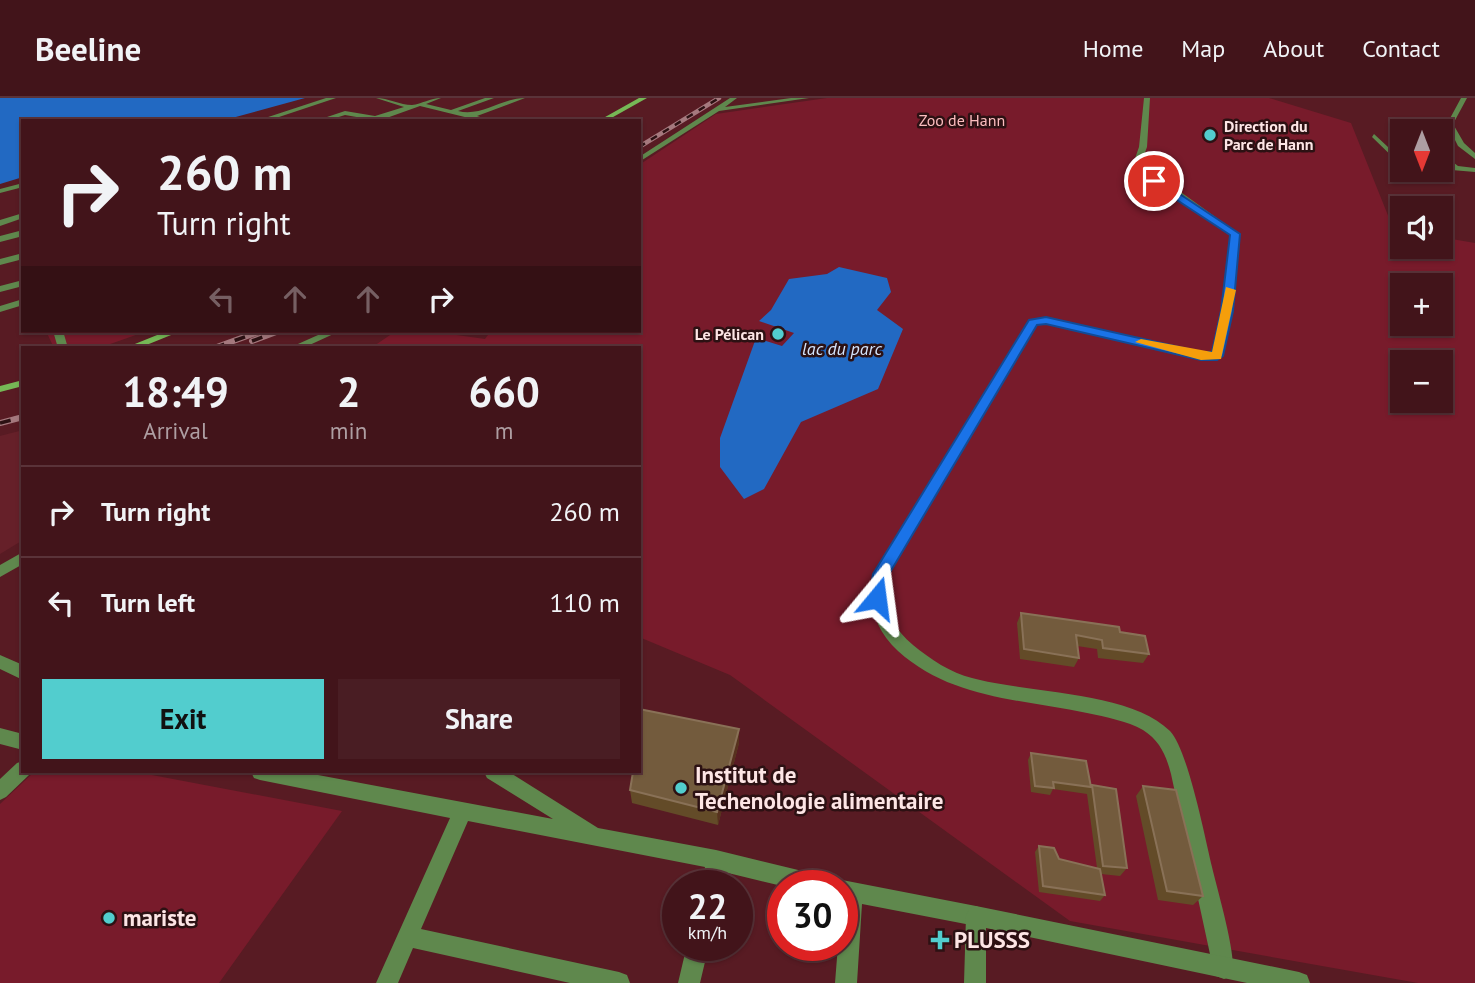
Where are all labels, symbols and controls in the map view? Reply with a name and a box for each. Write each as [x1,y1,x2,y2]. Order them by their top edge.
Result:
text: Beeline [35,27,141,70]
text: Home [1083,33,1143,64]
text: Map [1181,33,1225,64]
text: About [1263,33,1324,64]
text: Contact [1362,33,1440,64]
park label: Zoo de Hann [919,110,1005,130]
place label: Direction du Parc de Hann [1224,116,1313,154]
north arrow [1390,119,1452,182]
map controls [1390,119,1453,413]
marker: Direction du Parc de Hann [1202,127,1218,143]
text: 260 m [157,140,292,204]
icon: right [42,147,133,238]
pin [1124,151,1184,211]
icon: arrive [1135,162,1173,200]
button: sound [1390,196,1453,259]
text: Turn right [157,202,291,244]
button: + [1390,273,1453,336]
icon: left [203,280,241,318]
icon: ahead [276,280,314,318]
icon: ahead [349,280,387,318]
icon: right [422,280,460,318]
place label: Le Pélican [695,324,764,344]
marker: Le Pélican [770,326,786,342]
water label: lac du parc [802,337,882,360]
button: − [1390,350,1453,413]
text: 18:49 [122,364,229,419]
text: 2 [337,364,360,419]
text: 660 [468,364,540,419]
text: Arrival [143,416,208,445]
text: min [330,416,367,445]
text: m [495,416,513,445]
icon: right [42,493,80,531]
text: Turn right [101,495,210,528]
text: 260 m [549,495,620,528]
position arrow [840,561,914,635]
icon: left [42,584,80,622]
text: Turn left [101,586,195,619]
text: 110 m [549,586,620,619]
button: Exit [42,679,324,759]
button: Share [338,679,620,759]
place label: Institut de Techenologie alimentaire [695,760,943,815]
marker: Institut de Techenologie alimentaire [673,780,689,796]
speed limit sign: 30 [767,870,858,961]
text: 22 [688,883,727,929]
place label: mariste [123,903,197,932]
marker: mariste [101,910,117,926]
text: km/h [688,921,727,944]
place label: PLUSSS [954,925,1030,954]
marker: PLUSSS [932,932,948,948]

